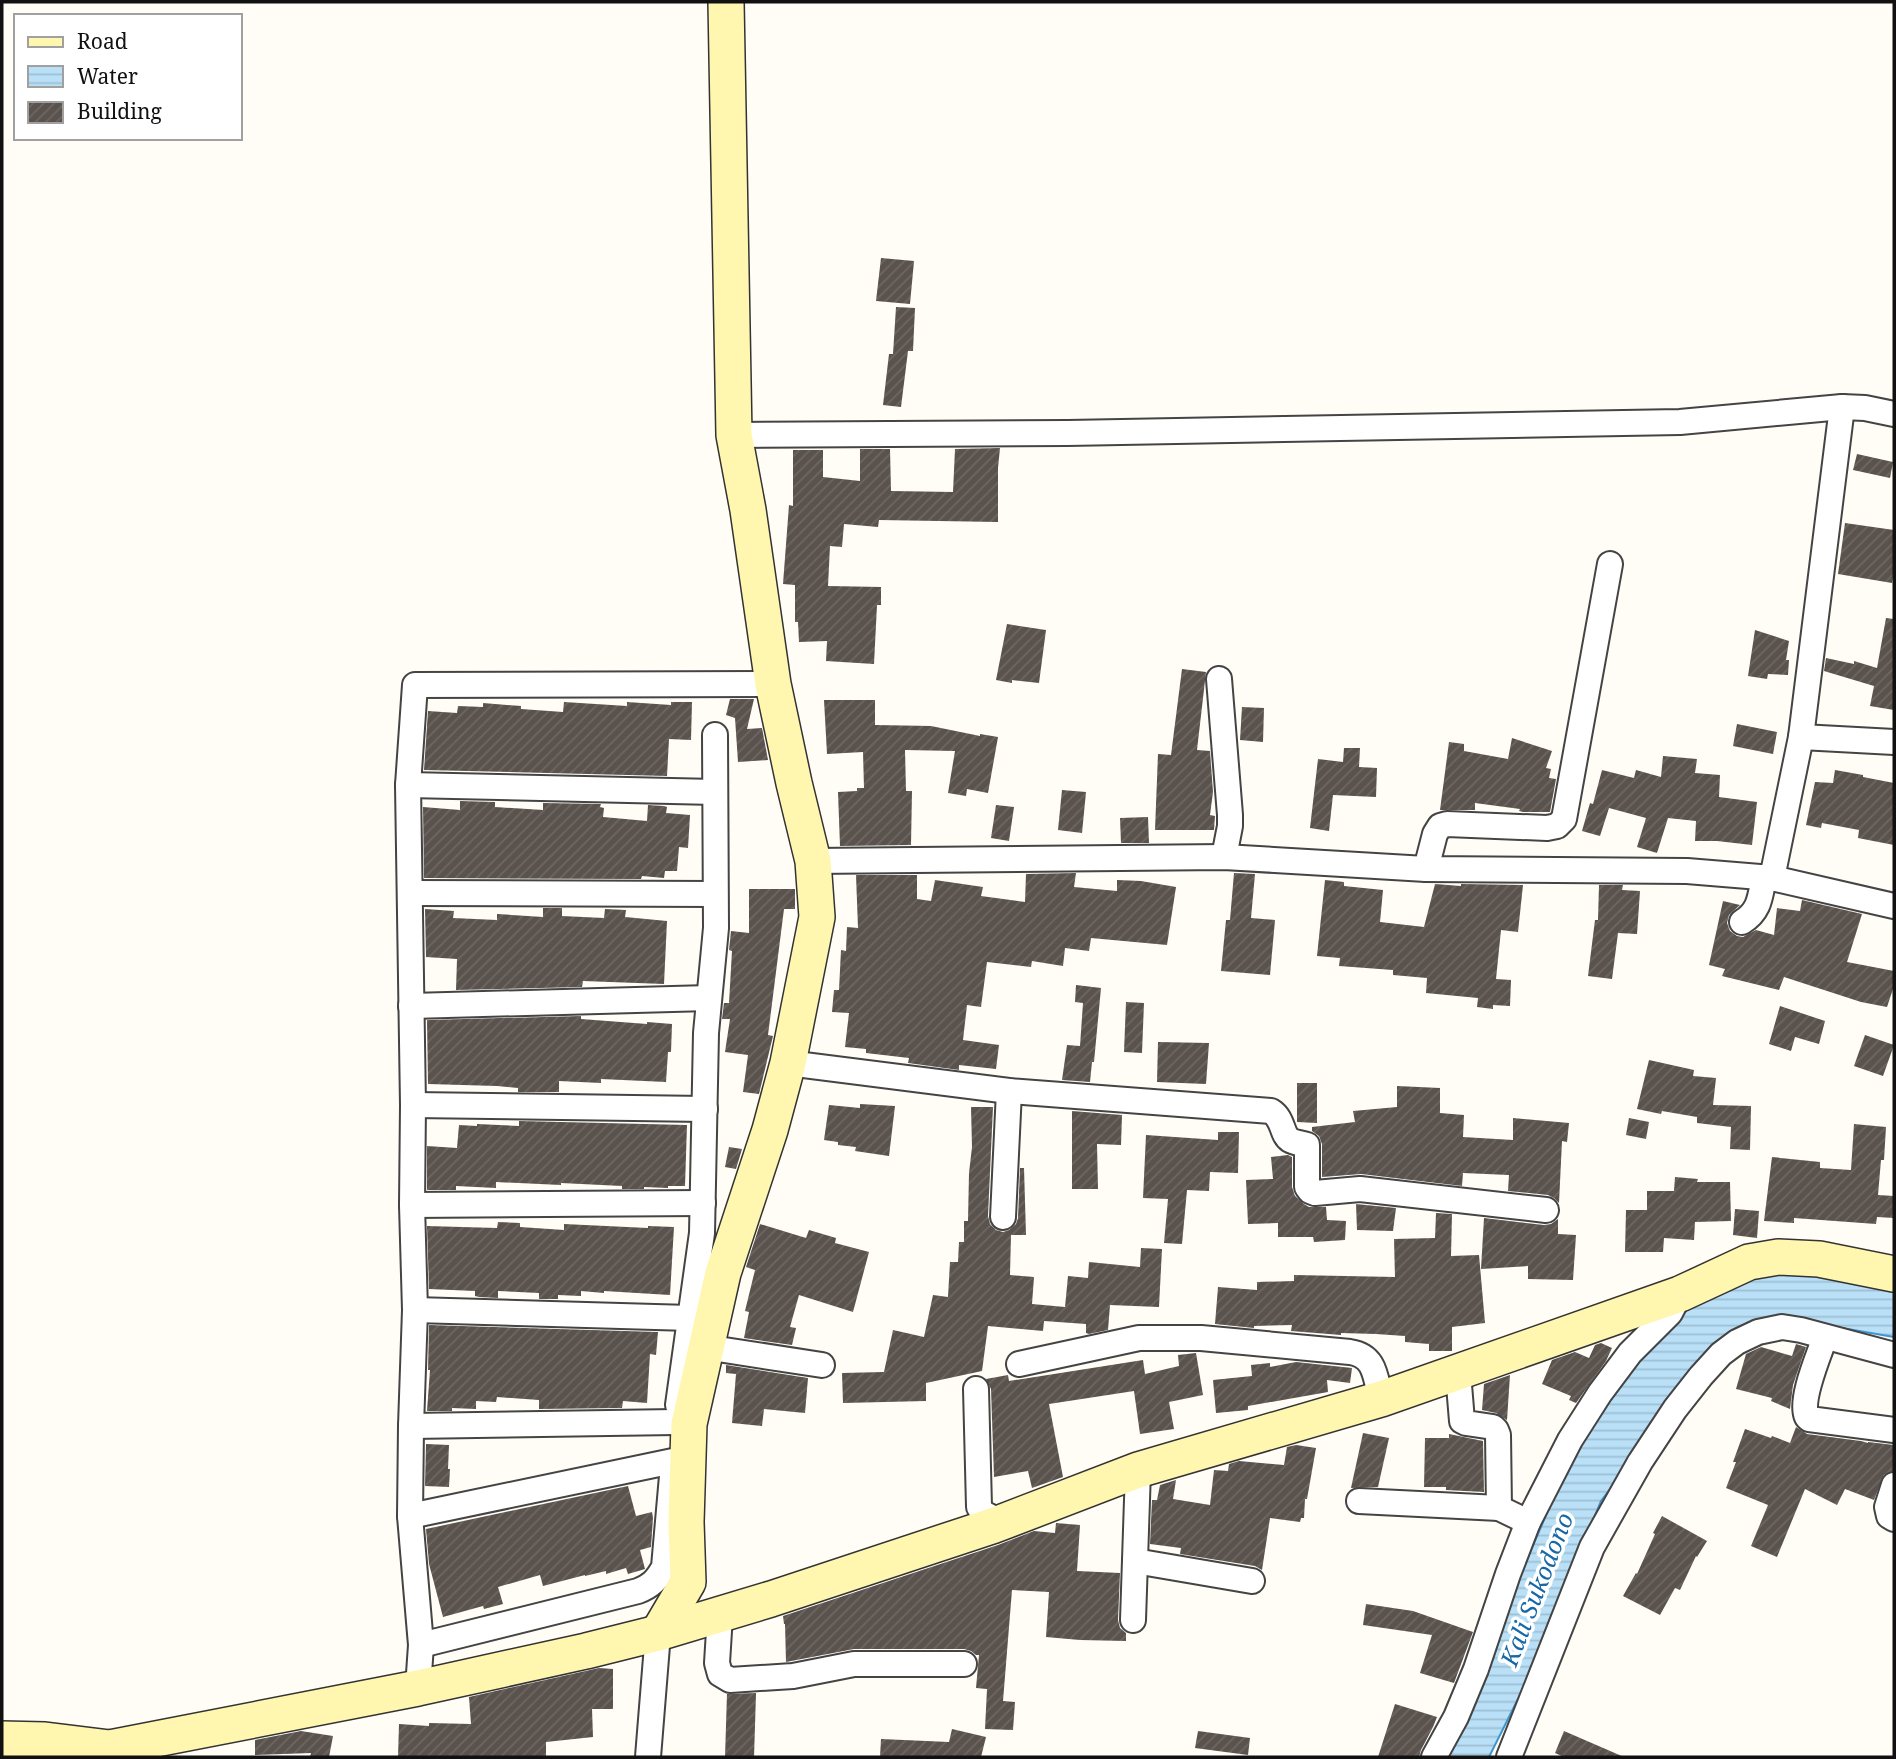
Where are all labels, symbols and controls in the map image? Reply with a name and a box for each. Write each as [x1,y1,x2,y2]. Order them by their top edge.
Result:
legend [14,14,242,140]
text: Road [77,27,128,55]
text: Water [77,62,138,90]
text: Building [77,97,162,125]
water label: Kali Sukodono [1491,1508,1580,1671]

